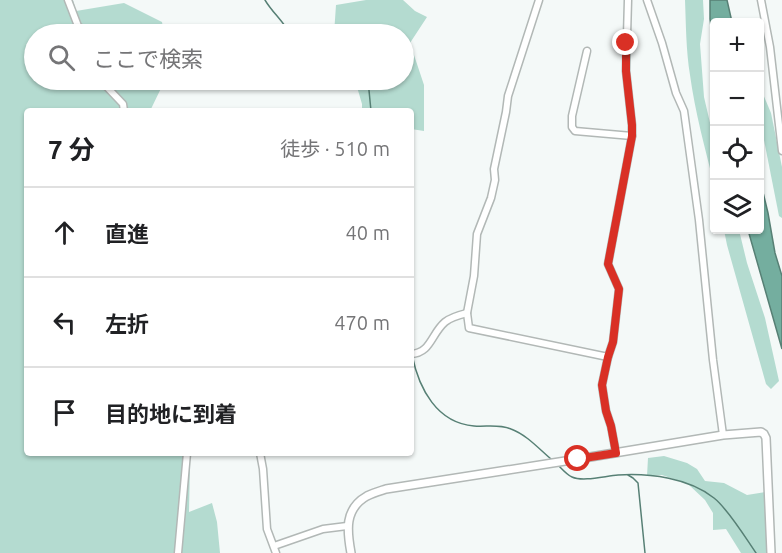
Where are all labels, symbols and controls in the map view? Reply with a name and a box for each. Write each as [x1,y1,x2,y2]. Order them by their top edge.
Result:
map controls [710,18,764,234]
button: + [710,18,764,72]
search box [24,24,414,90]
route end [612,29,638,55]
icon: search [45,41,78,74]
text: ここで検索 [93,46,203,71]
button: − [710,72,764,126]
button: locate [710,126,764,180]
text: 7 分 [48,135,95,164]
text: 徒歩 · 510 m [280,137,390,160]
button: layers [710,180,764,234]
icon: ahead [48,216,81,249]
text: 直進 [105,221,149,246]
text: 40 m [346,221,390,244]
icon: left [48,306,81,339]
text: 左折 [105,311,149,336]
text: 470 m [334,311,390,334]
icon: arrive [48,396,81,429]
text: 目的地に到着 [105,401,237,426]
route start [564,445,590,471]

